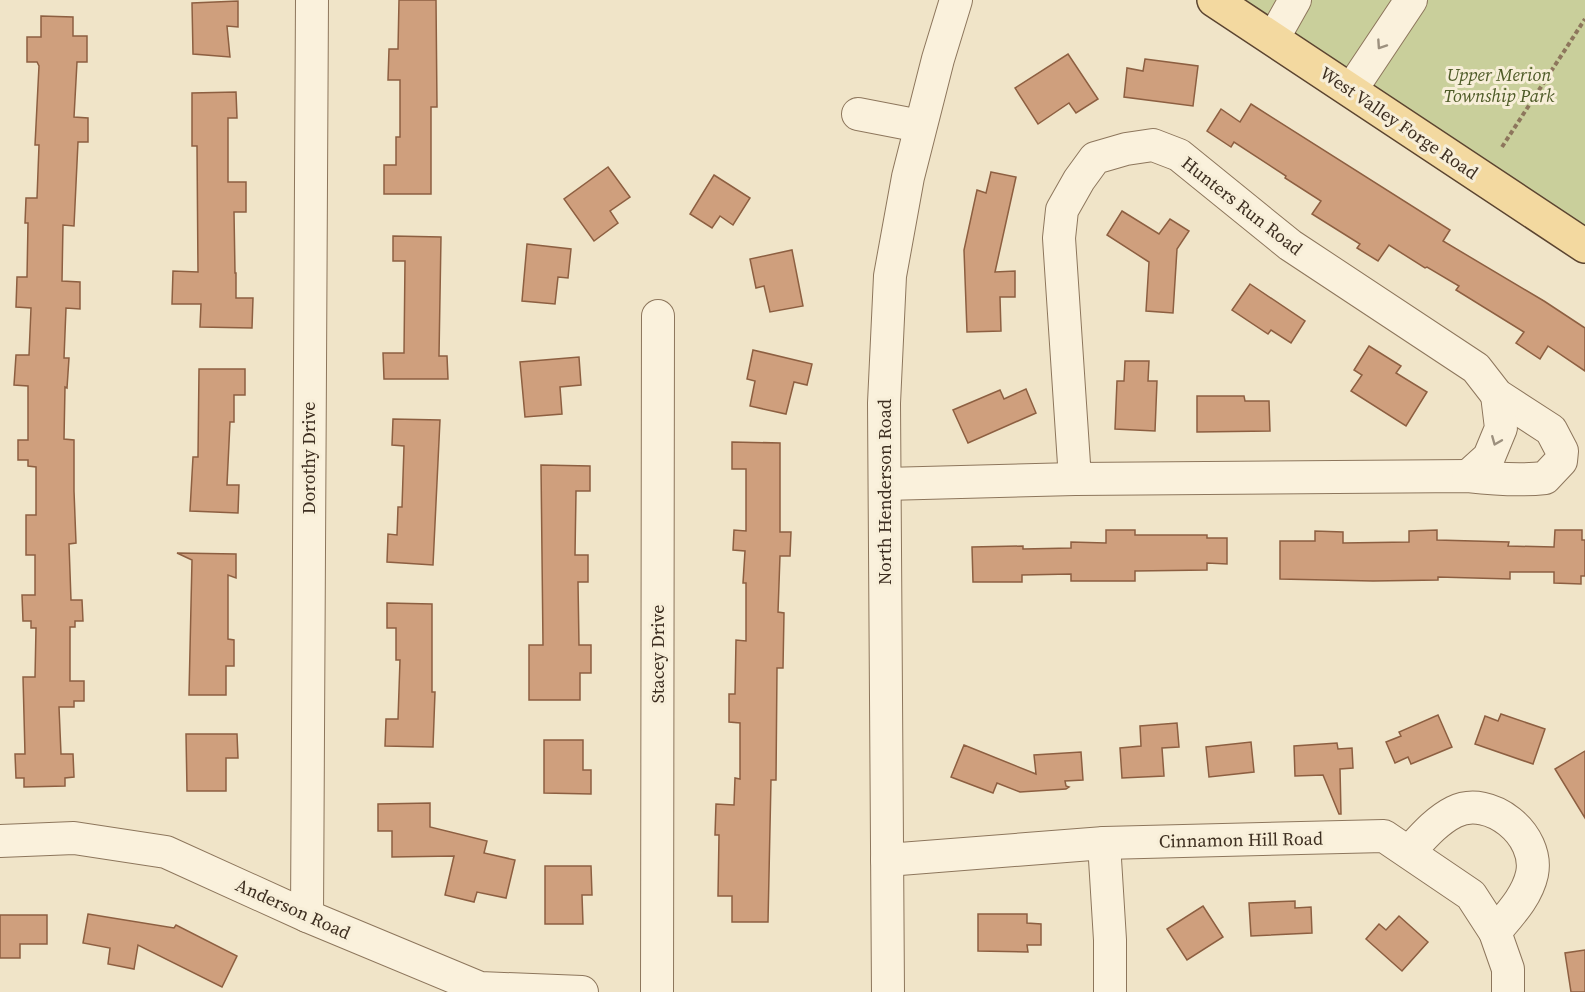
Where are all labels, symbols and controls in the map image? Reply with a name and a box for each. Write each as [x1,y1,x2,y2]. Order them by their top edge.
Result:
one-way arrow [1377,39,1388,50]
street label: West Valley Forge Road [1315,60,1483,185]
park label: Upper Merion Township Park [1444,62,1555,108]
street label: Hunters Run Road [1176,150,1308,261]
street label: North Henderson Road [872,399,897,585]
street label: Dorothy Drive [296,402,321,514]
one-way arrow [1491,434,1503,445]
street label: Stacey Drive [645,605,670,703]
street label: Cinnamon Hill Road [1159,826,1323,853]
street label: Anderson Road [232,872,355,945]

